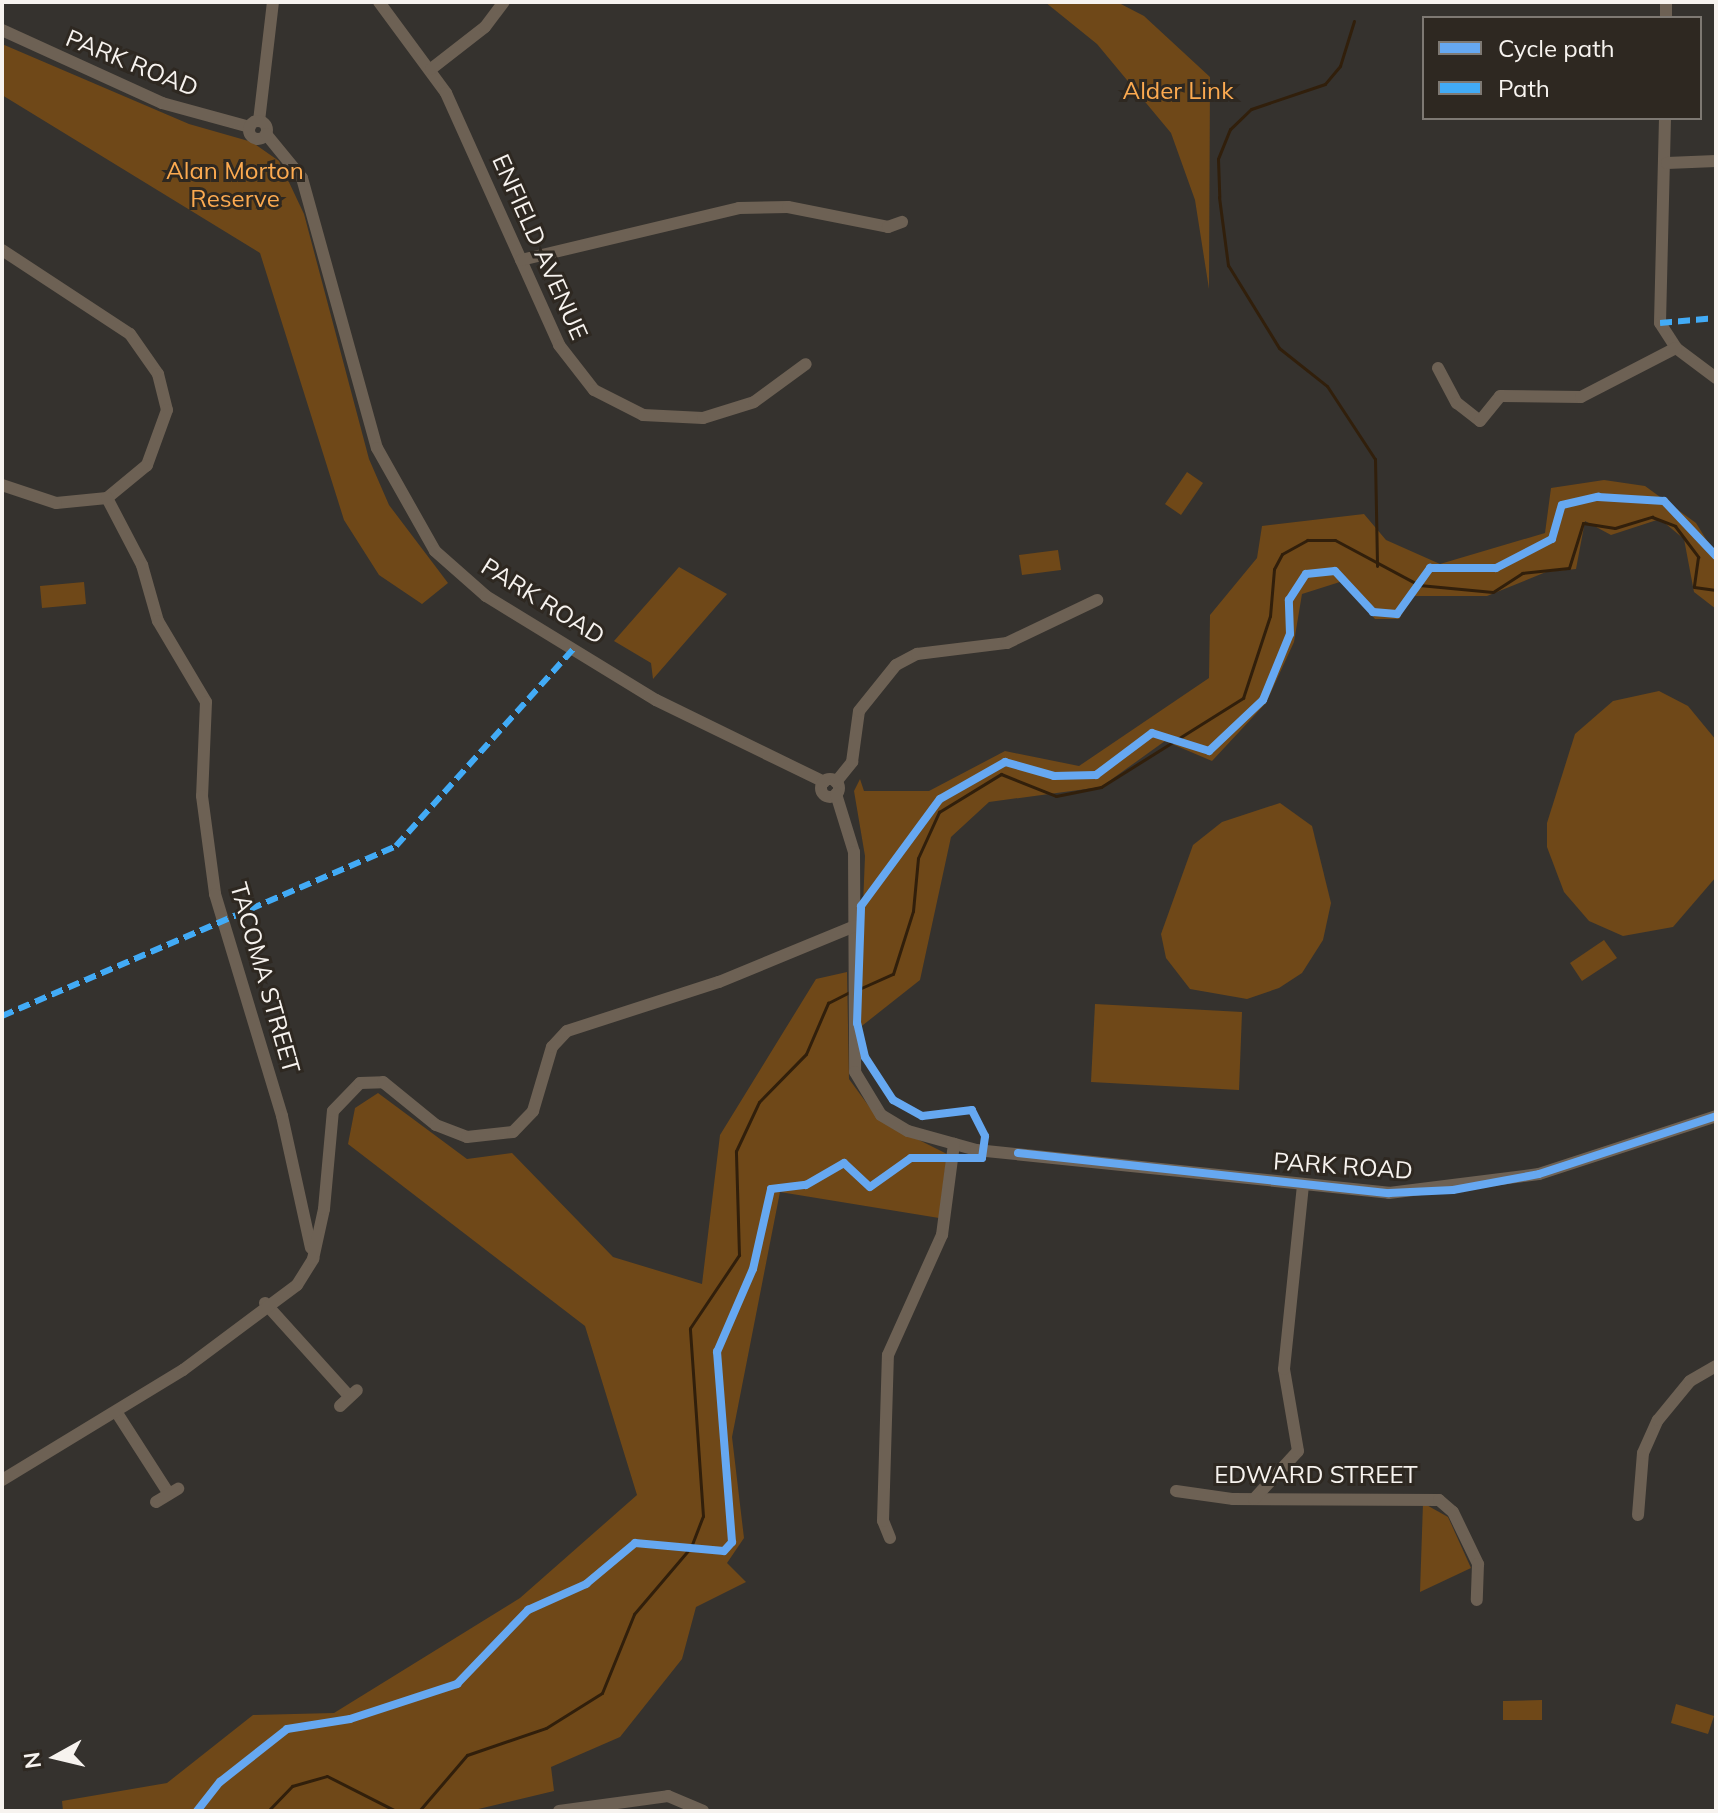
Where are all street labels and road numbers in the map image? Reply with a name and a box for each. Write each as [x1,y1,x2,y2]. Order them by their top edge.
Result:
street label: PARK ROAD [62,23,202,103]
street label: ENFIELD AVENUE [486,150,594,344]
street label: PARK ROAD [476,552,610,650]
street label: TACOMA STREET [224,879,306,1077]
street label: PARK ROAD [1272,1147,1414,1185]
street label: EDWARD STREET [1214,1461,1418,1489]

